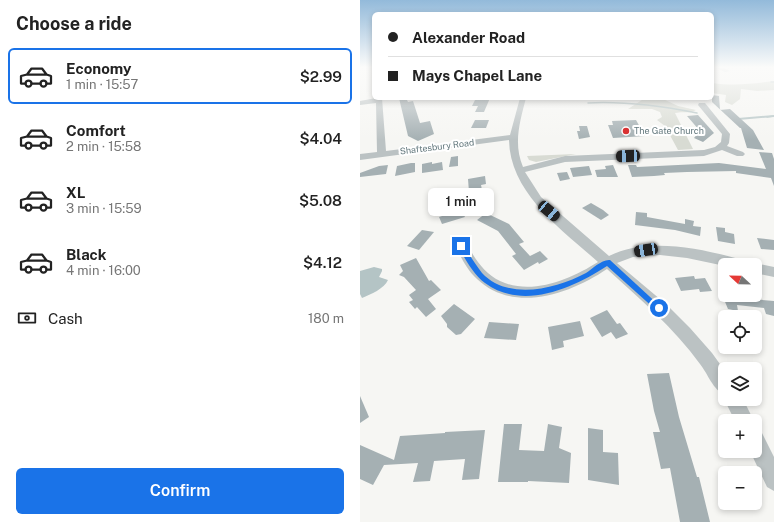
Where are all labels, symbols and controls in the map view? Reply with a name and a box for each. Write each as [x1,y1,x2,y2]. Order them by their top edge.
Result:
text: Choose a ride [16,13,132,34]
text: Alexander Road [412,29,525,46]
icon: car [18,58,54,94]
text: Economy [66,60,131,77]
text: Mays Chapel Lane [412,67,542,84]
text: $2.99 [300,68,342,85]
text: 1 min · 15:57 [66,77,138,92]
icon: car [18,120,54,156]
text: Comfort [66,122,126,139]
place label: The Gate Church [634,125,704,136]
marker: The Gate Church [621,126,631,136]
text: $4.04 [299,130,342,147]
street label: Shaftesbury Road [399,136,475,157]
text: 2 min · 15:58 [66,139,141,154]
car [616,150,640,162]
icon: car [18,182,54,218]
text: XL [66,184,85,201]
callout: 1 min [428,188,494,216]
text: $5.08 [299,192,342,209]
text: 1 min [446,194,476,209]
car [536,199,562,223]
text: 3 min · 15:59 [66,201,142,216]
route end [452,237,470,255]
car [633,242,659,258]
icon: car [18,244,54,280]
text: Black [66,246,106,263]
text: $4.12 [303,254,342,271]
north arrow [718,258,762,302]
map controls [718,258,762,510]
text: 4 min · 16:00 [66,263,141,278]
route start [650,299,668,317]
icon: cash [16,307,38,329]
text: Cash [48,310,83,327]
button: locate [718,310,762,354]
text: 180 m [308,311,344,326]
button: layers [718,362,762,406]
button: + [718,414,762,458]
button: − [718,466,762,510]
button: Confirm [16,468,344,514]

